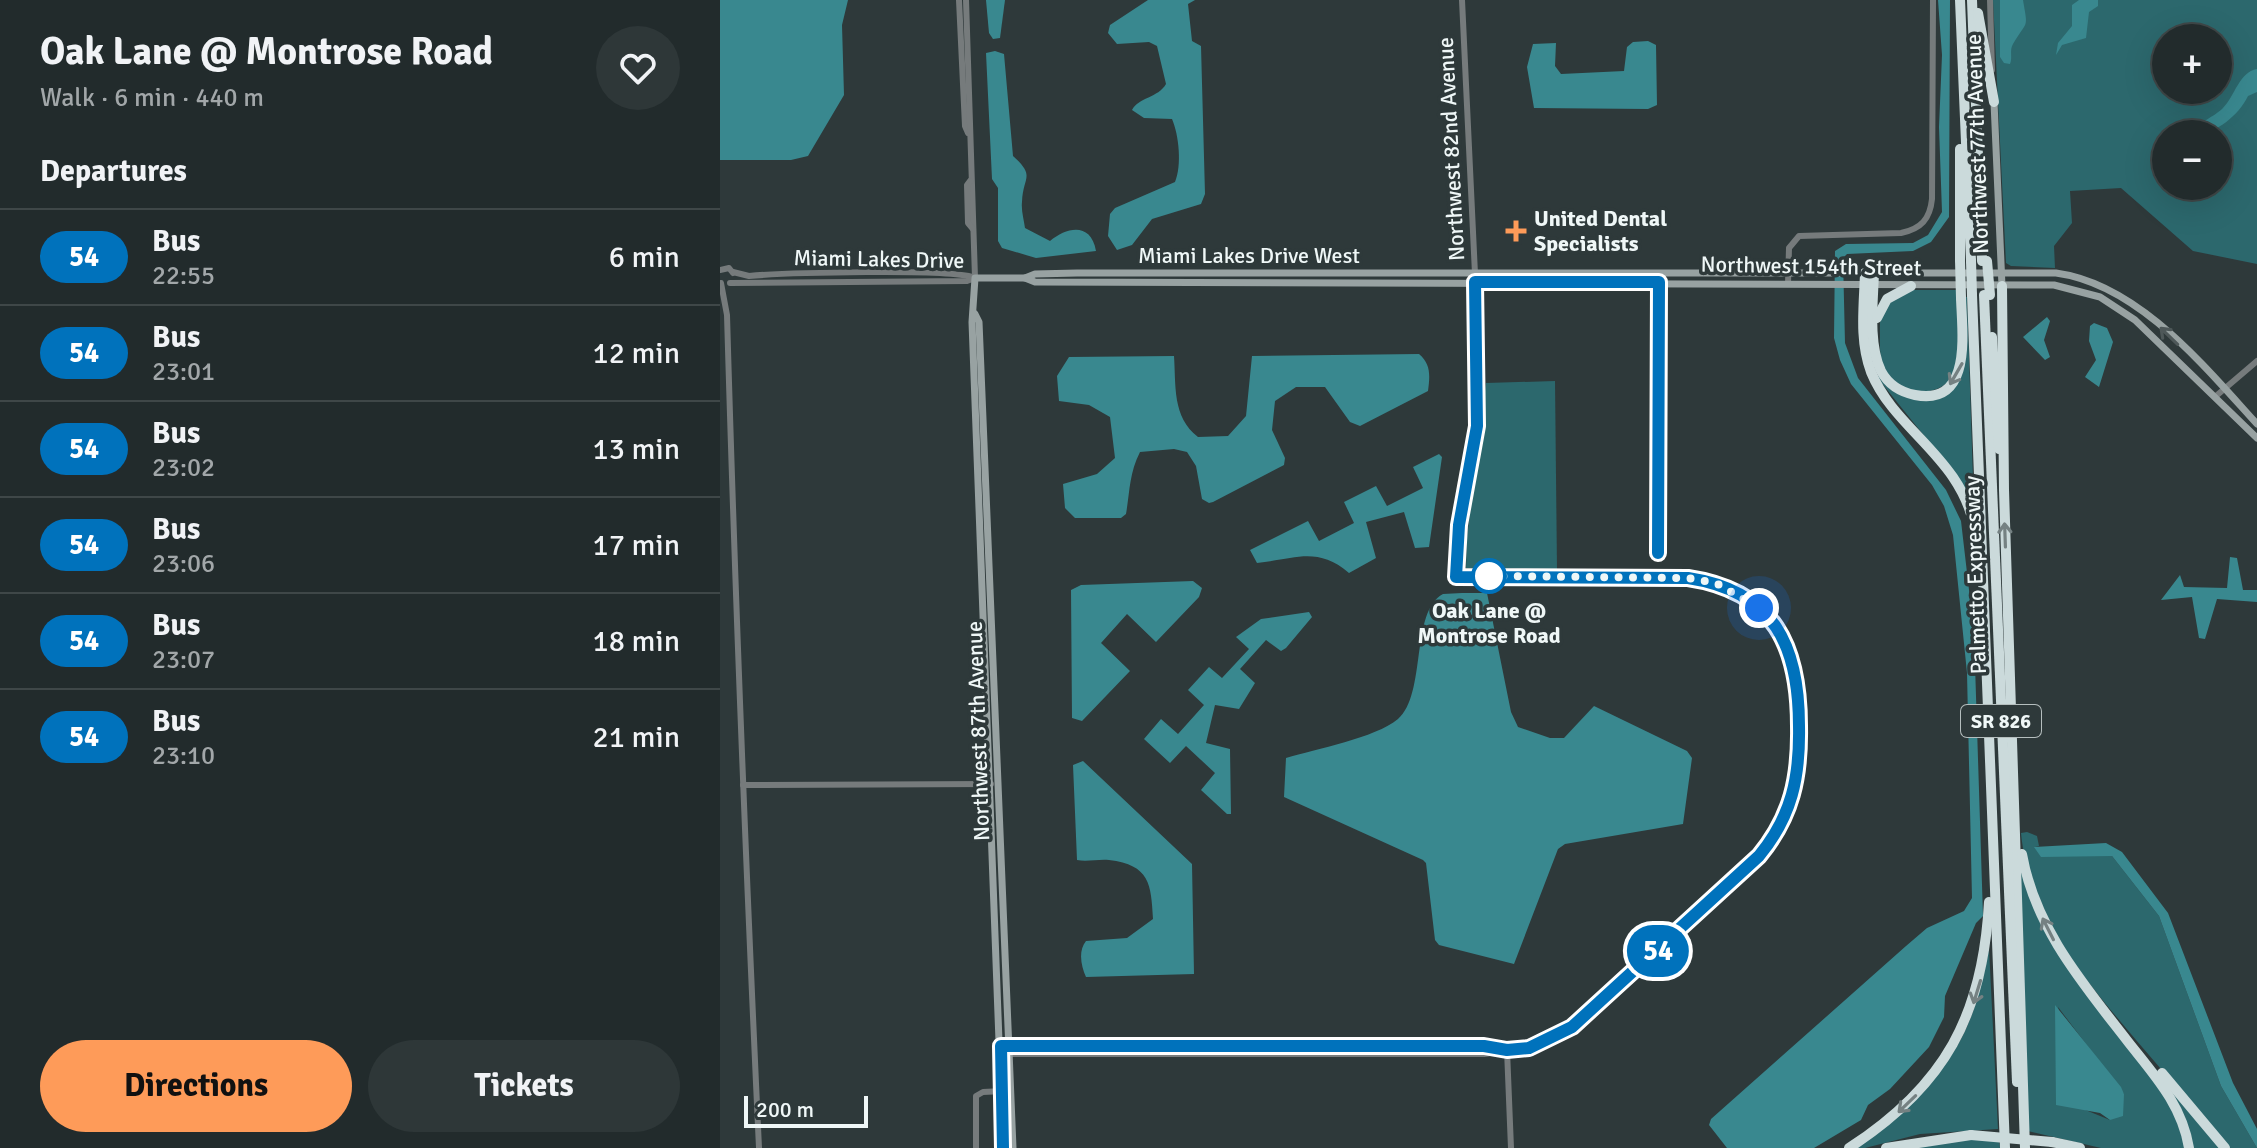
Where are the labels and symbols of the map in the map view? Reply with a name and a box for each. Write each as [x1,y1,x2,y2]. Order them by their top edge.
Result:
street label: Northwest 77th Avenue [1960,34,1994,254]
street label: Northwest 82nd Avenue [1432,36,1470,262]
place label: United Dental Specialists [1534,205,1667,257]
marker: United Dental Specialists [1505,220,1527,242]
street label: Miami Lakes Drive West [1138,242,1360,269]
street label: Miami Lakes Drive [793,244,965,274]
street label: Northwest 154th Street [1701,251,1922,281]
one-way arrow [2159,326,2179,345]
one-way arrow [1948,362,1964,385]
street label: Palmetto Expressway [1958,475,1992,675]
one-way arrow [1997,522,2013,549]
marker: Oak Lane @ Montrose Road [1472,559,1506,593]
your location [1739,588,1779,628]
place label: Oak Lane @ Montrose Road [1417,597,1561,649]
street label: Northwest 87th Avenue [961,621,995,841]
road number: SR 826 [1961,705,2041,737]
one-way arrow [2040,917,2055,941]
line badge: 54 [1622,925,1694,977]
one-way arrow [1969,979,1984,1005]
scale bar [744,1092,868,1128]
one-way arrow [1897,1094,1917,1113]

